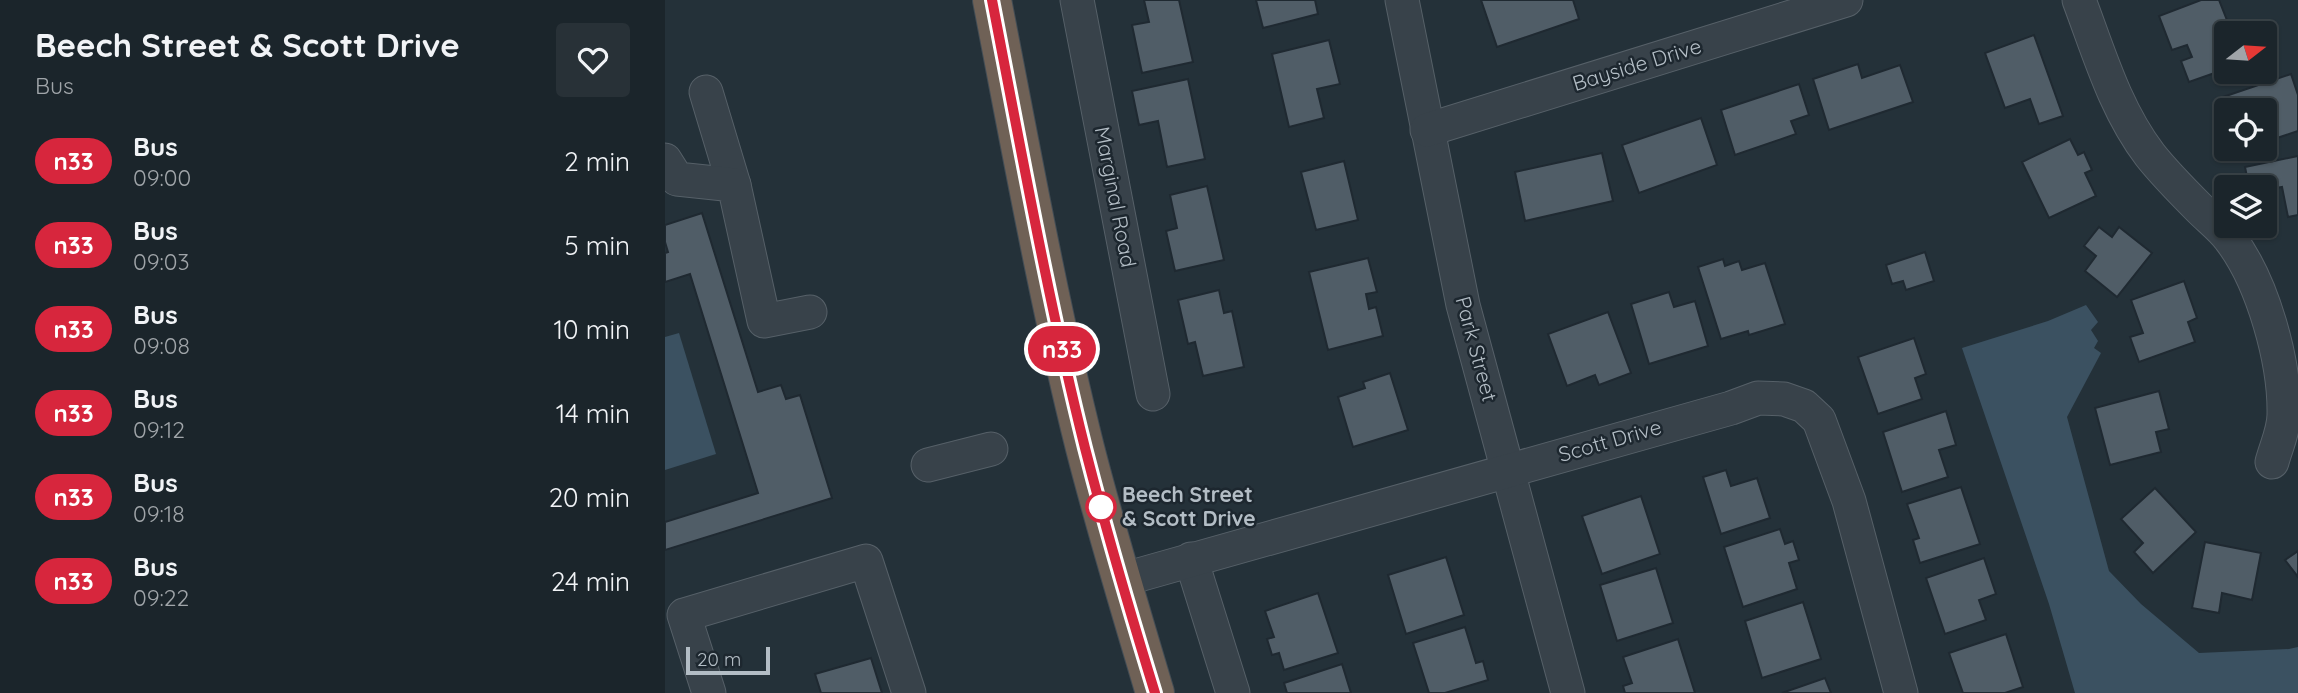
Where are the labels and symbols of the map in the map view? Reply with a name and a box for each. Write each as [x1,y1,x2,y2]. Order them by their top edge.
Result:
north arrow [2214,21,2277,84]
street label: Bayside Drive [1569,32,1704,96]
street label: Marginal Road [1090,124,1142,269]
street label: Park Street [1450,293,1503,404]
line badge: n33 [1022,326,1102,372]
street label: Scott Drive [1555,413,1664,467]
place label: Beech Street & Scott Drive [1122,481,1256,531]
marker: Beech Street & Scott Drive [1086,492,1116,522]
scale bar [686,644,770,676]

